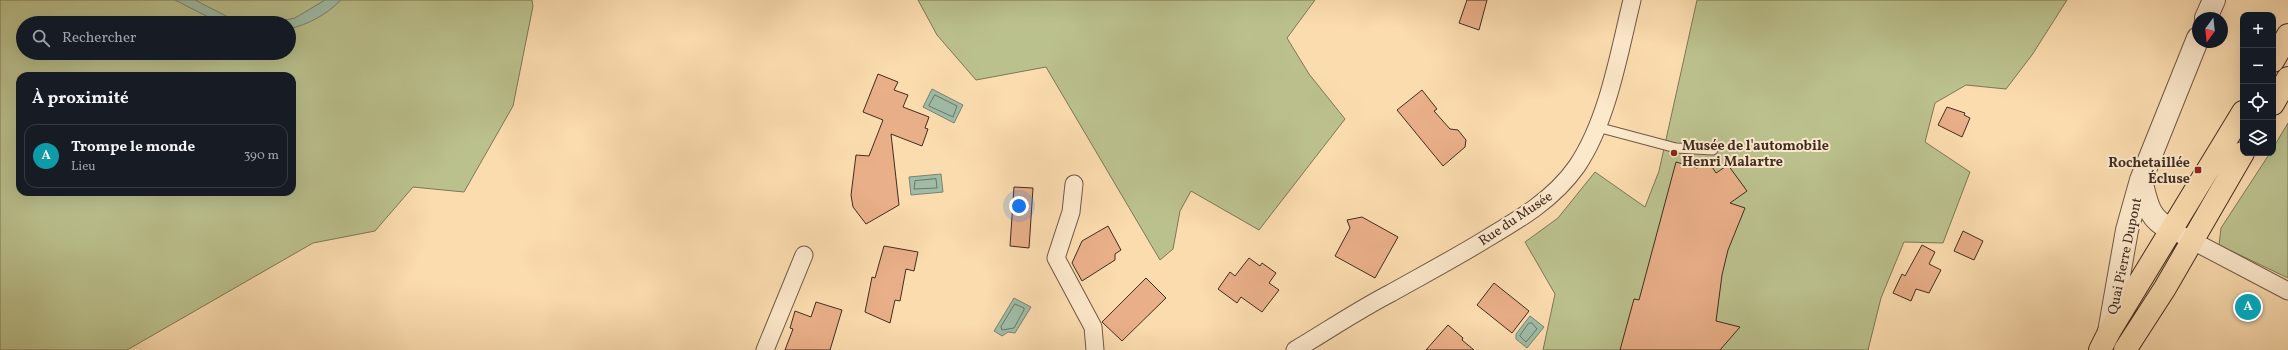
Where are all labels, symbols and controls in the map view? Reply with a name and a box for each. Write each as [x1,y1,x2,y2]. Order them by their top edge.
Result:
north arrow [2192,12,2228,48]
map controls [2240,12,2276,156]
button: + [2240,12,2276,48]
search box [16,16,296,60]
icon: search [30,27,52,49]
text: Rechercher [62,28,136,49]
button: − [2240,48,2276,84]
button: locate [2240,84,2276,120]
text: À proximité [32,87,129,110]
button: layers [2240,120,2276,156]
text: Trompe le monde [71,137,195,158]
place label: Musée de l'automobile Henri Malartre [1682,137,1829,172]
text: A [41,147,51,165]
text: 390 m [244,147,279,165]
marker: Musée de l'automobile Henri Malartre [1669,148,1679,158]
place label: Rochetaillée Écluse [2108,154,2190,189]
text: Lieu [71,158,96,176]
marker: Rochetaillée Écluse [2193,165,2203,175]
street label: Rue du Musée [1475,187,1557,251]
your location [1009,196,1029,216]
street label: Quai Pierre Dupont [2104,196,2147,317]
pin: A [2235,292,2261,322]

